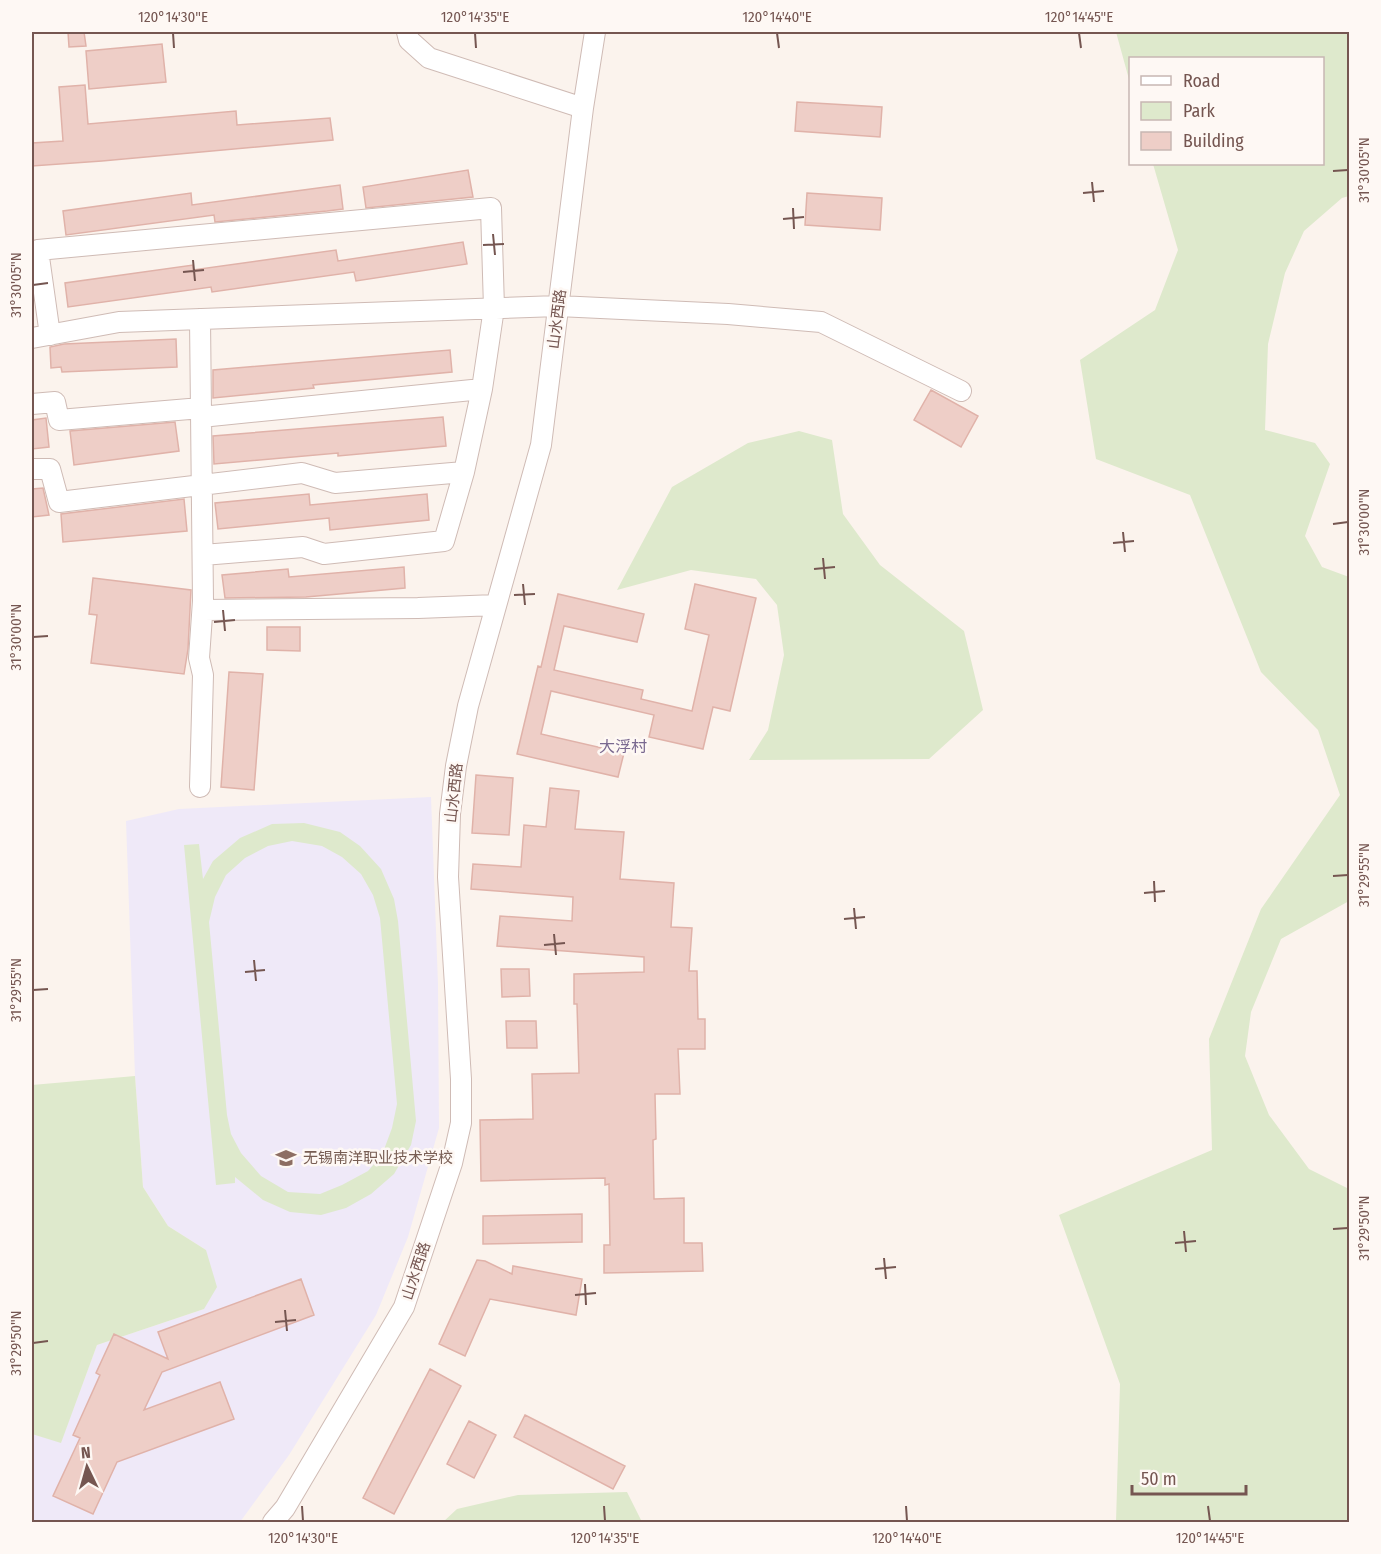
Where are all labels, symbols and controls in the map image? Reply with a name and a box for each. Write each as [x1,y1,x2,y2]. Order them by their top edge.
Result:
text: 120°14'30"E [138,8,208,26]
text: 120°14'35"E [441,8,509,26]
text: 120°14'40"E [742,8,812,26]
text: 120°14'45"E [1045,8,1113,26]
legend [1129,57,1324,165]
text: Road [1183,70,1220,92]
text: Park [1183,100,1216,122]
text: Building [1183,130,1244,152]
text: 31°30'05"N [1355,137,1373,203]
text: 31°30'05"N [7,252,25,318]
street label: 山水西路 [544,288,570,350]
text: 31°30'00"N [1355,489,1373,555]
text: 31°30'00"N [7,604,25,670]
district label: 大浮村 [599,737,647,756]
street label: 山水西路 [442,762,466,824]
text: 31°29'55"N [1355,843,1373,907]
text: 31°29'55"N [7,958,25,1022]
school or university icon: 无锡南洋职业技术学校 [274,1146,298,1170]
place label: 无锡南洋职业技术学校 [303,1149,453,1167]
text: 31°29'50"N [1355,1195,1373,1261]
street label: 山水西路 [398,1240,434,1302]
text: 31°29'50"N [7,1310,25,1376]
north arrow [57,1437,117,1497]
text: N [80,1443,91,1462]
scale bar [1132,1458,1246,1496]
text: 50 m [1141,1468,1177,1490]
text: 120°14'30"E [268,1529,338,1547]
text: 120°14'35"E [571,1529,639,1547]
text: 120°14'40"E [872,1529,942,1547]
text: 120°14'45"E [1176,1529,1244,1547]

